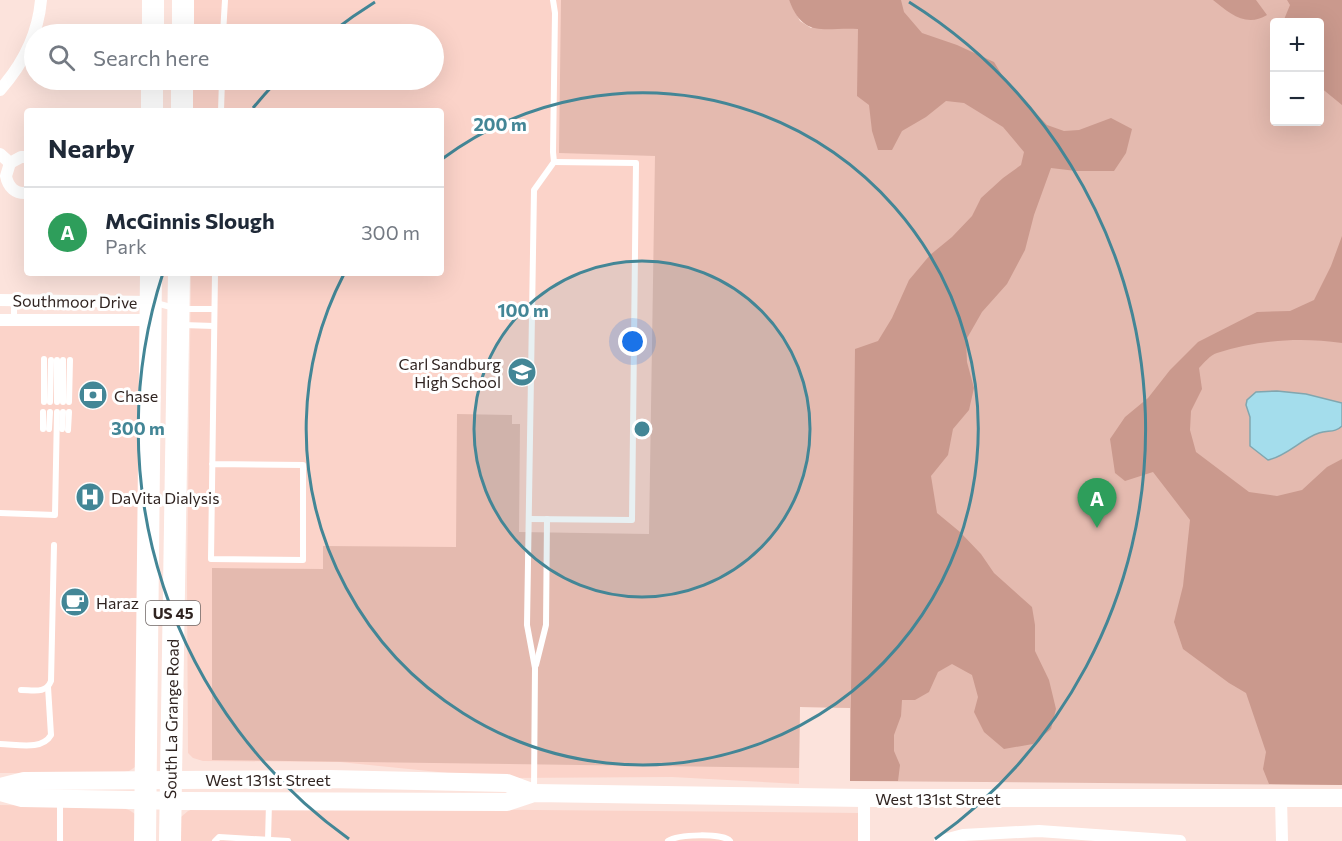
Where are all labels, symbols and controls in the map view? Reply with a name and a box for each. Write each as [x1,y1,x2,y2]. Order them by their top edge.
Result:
map controls [1270,18,1324,126]
button: + [1270,18,1324,72]
search box [24,24,444,90]
icon: search [45,41,78,74]
text: Search here [93,44,209,71]
button: − [1270,72,1324,126]
text: 200 m [473,113,527,135]
text: Nearby [48,132,135,163]
text: McGinnis Slough [105,207,275,234]
text: A [60,220,75,244]
text: 300 m [361,220,420,244]
text: Park [105,234,147,258]
street label: Southmoor Drive [12,290,138,312]
text: 100 m [497,299,549,321]
your location [618,327,647,356]
place label: Carl Sandburg High School [399,354,501,391]
school or university icon: Carl Sandburg High School [506,356,538,388]
bank icon: Chase [77,379,109,411]
place label: Chase [114,386,158,405]
text: 300 m [111,417,165,439]
centre of rings [632,419,652,439]
pin: A [1078,478,1116,528]
hospital icon: DaVita Dialysis [74,481,106,513]
place label: DaVita Dialysis [111,488,219,507]
cafe icon: Haraz [59,586,91,618]
place label: Haraz [96,593,139,612]
road number: US 45 [146,601,200,625]
street label: South La Grange Road [160,639,182,799]
street label: West 131st Street [205,770,331,789]
street label: West 131st Street [875,789,1001,808]

